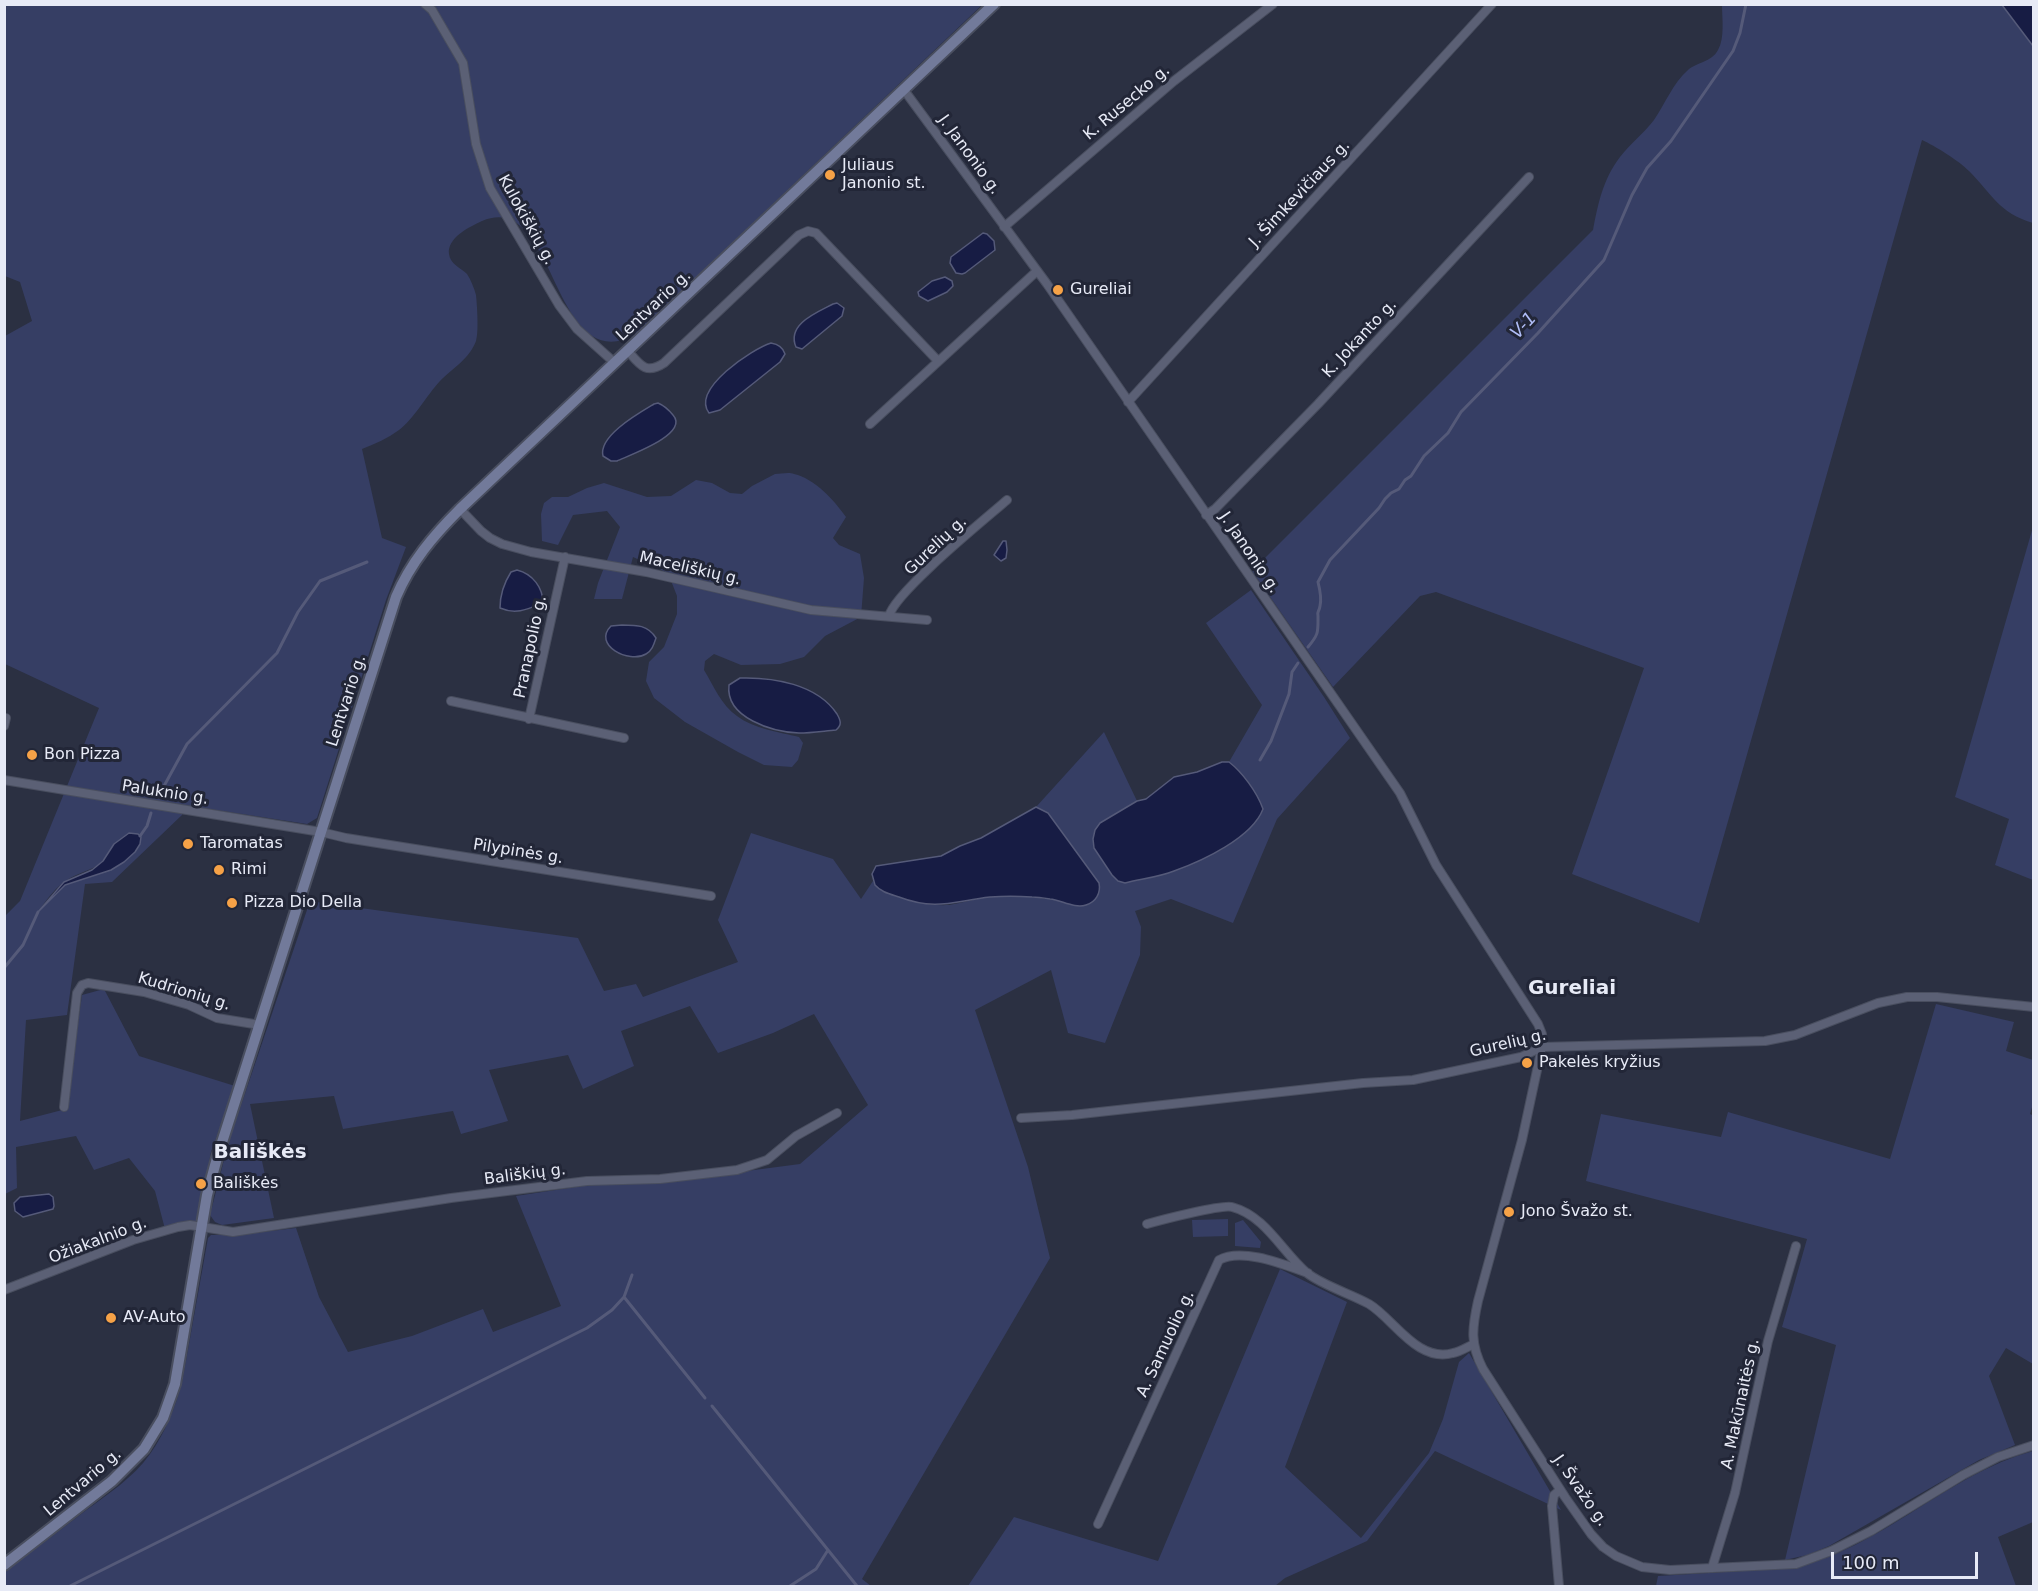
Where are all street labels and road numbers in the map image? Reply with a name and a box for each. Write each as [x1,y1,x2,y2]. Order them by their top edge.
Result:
street label: K. Rusecko g. [1080,61,1174,145]
street label: J. Janonio g. [934,111,1004,199]
street label: J. Šimkevičiaus g. [1245,136,1355,252]
street label: Kulokiškių g. [493,171,559,269]
street label: Lentvario g. [613,266,695,346]
street label: K. Jokanto g. [1319,296,1401,382]
street label: J. Janonio g. [1215,509,1283,597]
street label: Gurelių g. [901,512,971,580]
street label: Maceliškių g. [637,548,743,590]
street label: Pranapolio g. [511,594,551,700]
street label: Lentvario g. [323,653,371,749]
street label: Paluknio g. [120,777,210,809]
street label: Pilypinės g. [472,835,564,869]
street label: Kudrionių g. [135,969,233,1015]
street label: Gurelių g. [1468,1026,1548,1062]
street label: Bališkių g. [483,1160,567,1190]
street label: Ožiakalnio g. [46,1214,150,1268]
street label: A. Samuolio g. [1133,1288,1199,1400]
street label: A. Makūnaitės g. [1718,1337,1764,1471]
street label: Lentvario g. [40,1445,126,1521]
street label: J. Švažo g. [1548,1452,1612,1530]

